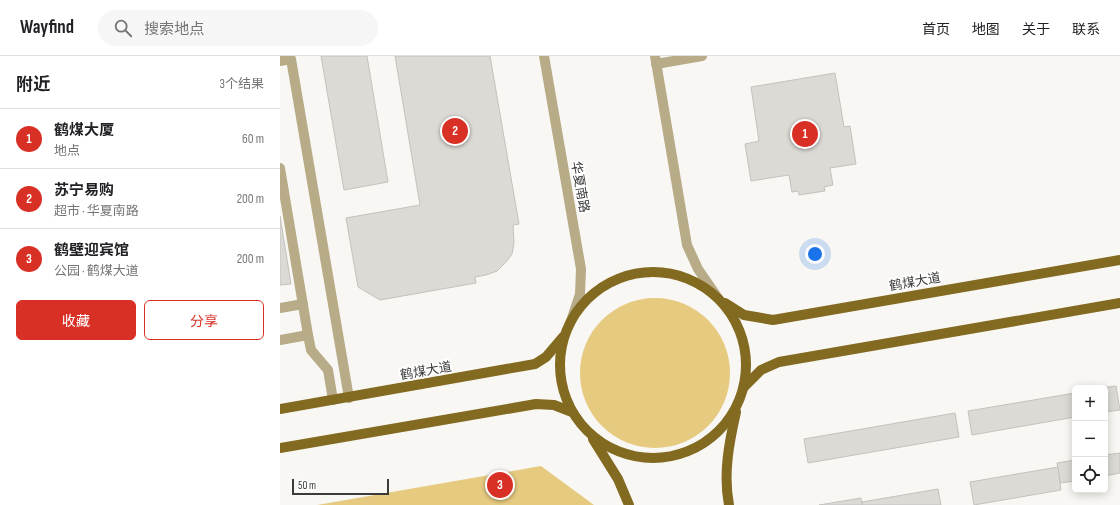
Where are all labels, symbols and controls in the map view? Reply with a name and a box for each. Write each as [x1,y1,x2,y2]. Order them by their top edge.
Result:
search box [98,10,378,46]
text: Wayfind [20,16,74,39]
icon: search [112,17,134,39]
text: 搜索地点 [144,20,204,39]
text: 首页 [922,21,950,38]
text: 地图 [972,21,1000,38]
text: 关于 [1022,21,1050,38]
text: 联系 [1072,21,1100,38]
text: 附近 [16,75,50,95]
text: 3个结果 [220,76,264,92]
pin: 2 [442,116,468,146]
pin: 1 [792,119,818,149]
text: 鹤煤大厦 [54,121,114,140]
text: 1 [26,131,32,147]
text: 60 m [242,131,264,147]
text: 地点 [54,143,80,159]
street label: 华夏南路 [568,160,592,214]
text: 苏宁易购 [54,181,114,200]
text: 2 [26,191,32,207]
text: 200 m [237,191,264,207]
text: 超市 · 华夏南路 [54,203,139,219]
text: 鹤壁迎宾馆 [54,241,129,260]
your location [805,244,825,264]
text: 3 [26,251,32,267]
text: 200 m [237,251,264,267]
text: 公园 · 鹤煤大道 [54,263,139,279]
street label: 鹤煤大道 [888,270,942,294]
button: 收藏 [16,300,136,340]
button: 分享 [144,300,264,340]
street label: 鹤煤大道 [399,359,453,383]
map controls [1072,385,1108,493]
button: + [1072,385,1108,421]
button: − [1072,421,1108,457]
button: locate [1072,457,1108,493]
pin: 3 [487,470,513,500]
scale bar [292,477,389,496]
text: 50 m [298,479,316,492]

